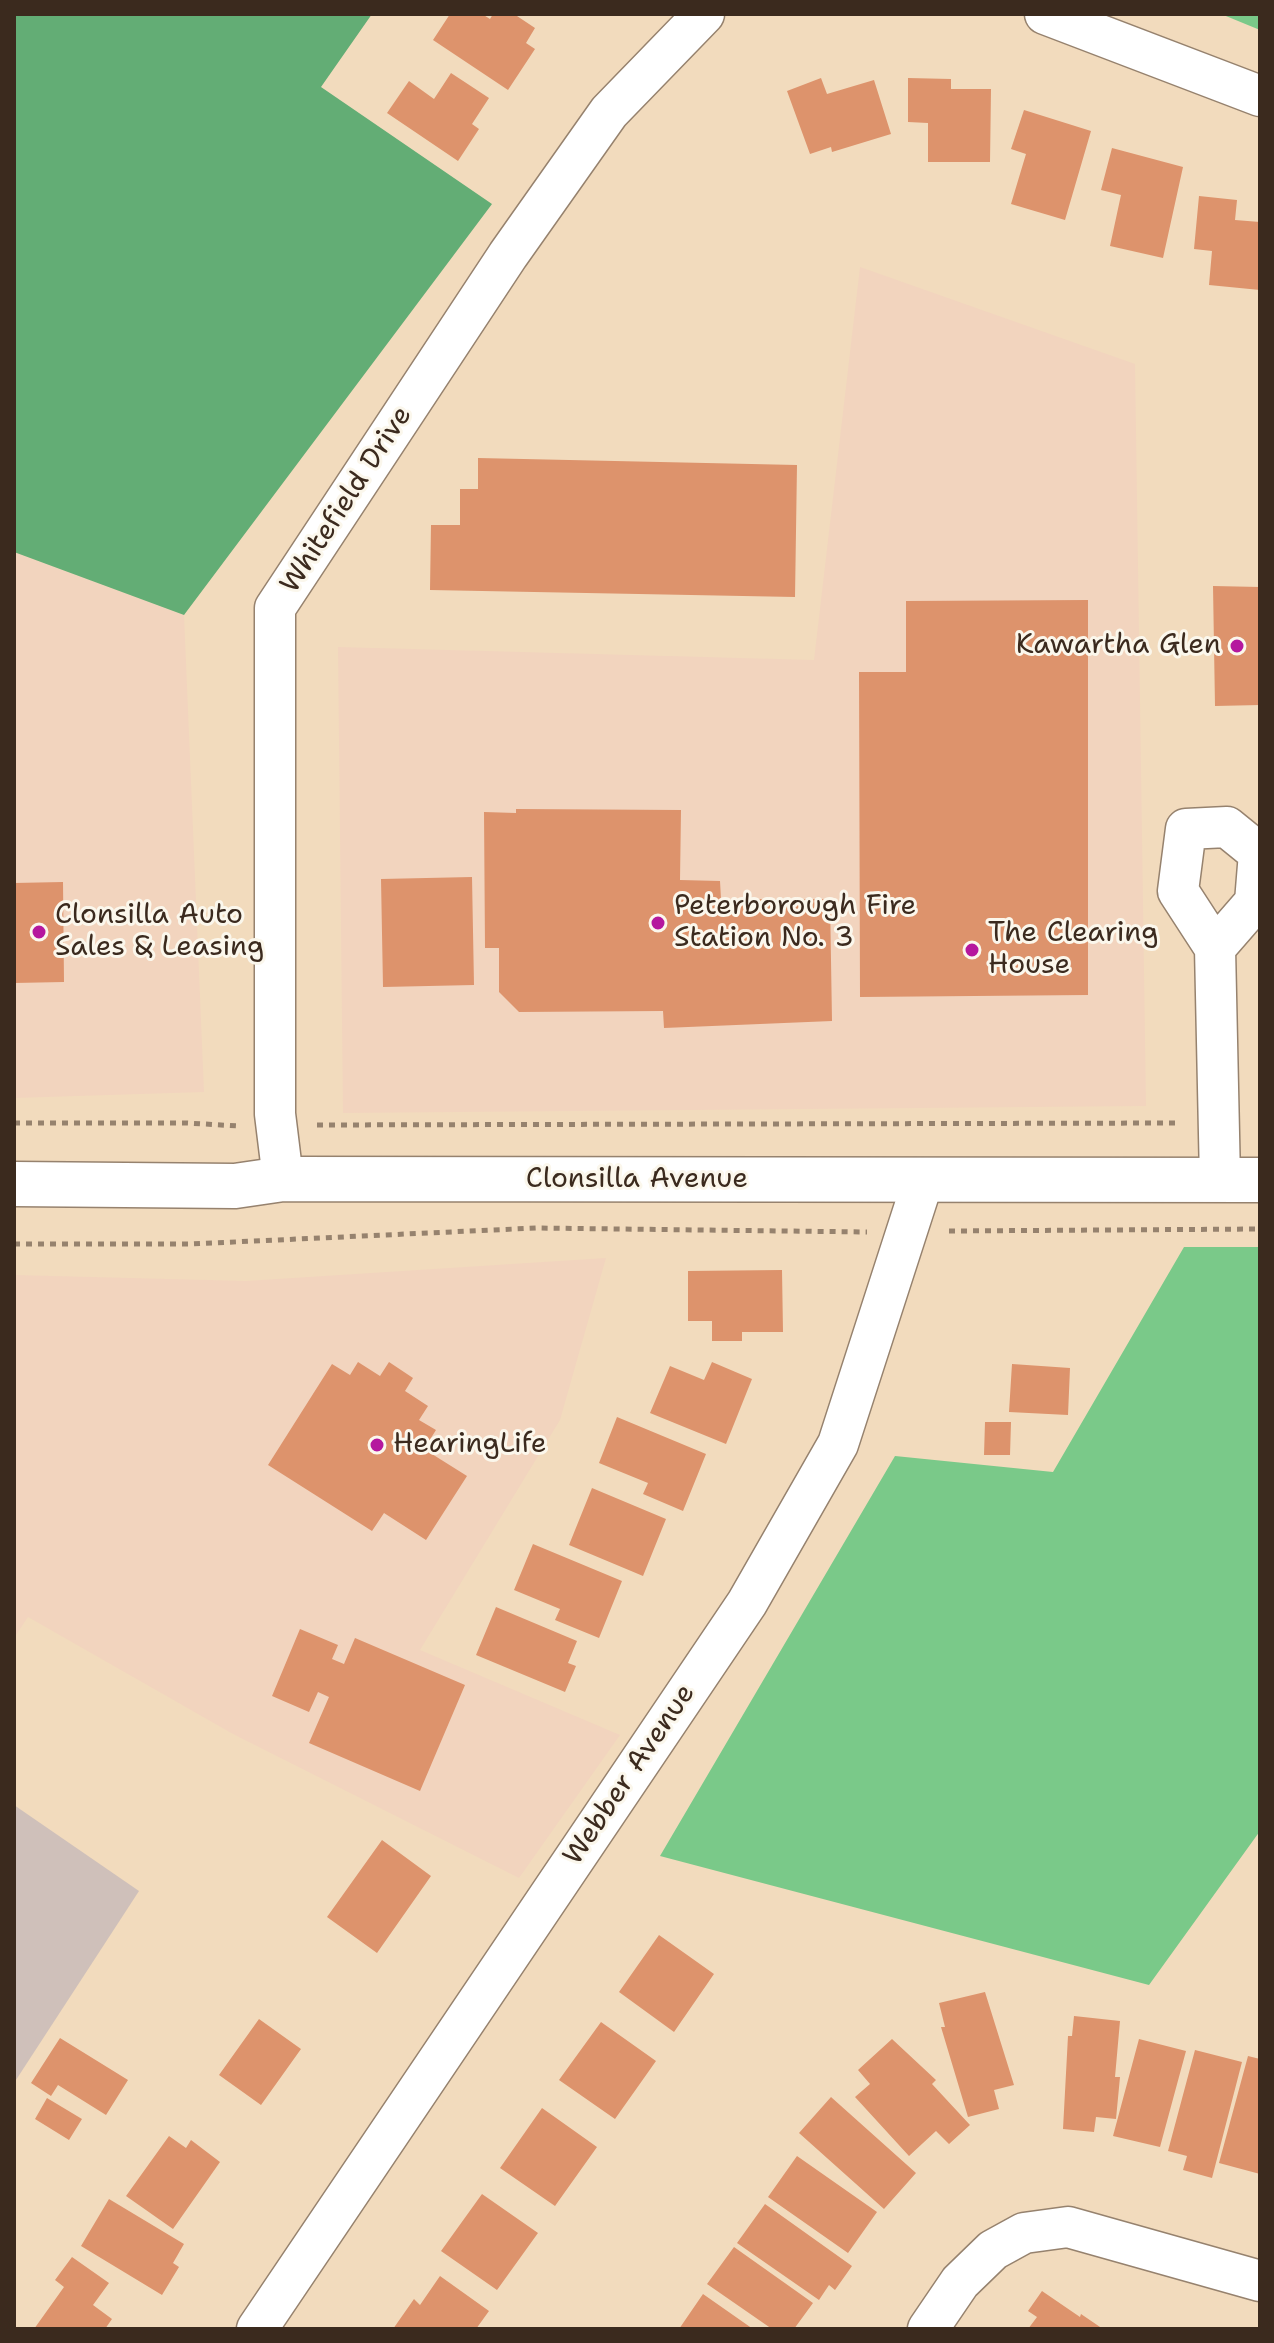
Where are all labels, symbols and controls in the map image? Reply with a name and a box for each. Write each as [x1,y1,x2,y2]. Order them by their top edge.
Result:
street label: Whitefield Drive [274,400,420,600]
place label: Kawartha Glen [1016,629,1221,663]
marker: Kawartha Glen [1228,637,1246,655]
place label: Peterborough Fire Station No. 3 [674,890,916,956]
place label: Clonsilla Auto Sales & Leasing [55,899,264,965]
marker: Peterborough Fire Station No. 3 [649,914,667,932]
place label: The Clearing House [988,917,1158,983]
marker: Clonsilla Auto Sales & Leasing [30,923,48,941]
marker: The Clearing House [963,941,981,959]
street label: Clonsilla Avenue [526,1163,748,1197]
place label: HearingLife [393,1428,547,1462]
marker: HearingLife [368,1436,386,1454]
street label: Webber Avenue [557,1678,703,1872]

